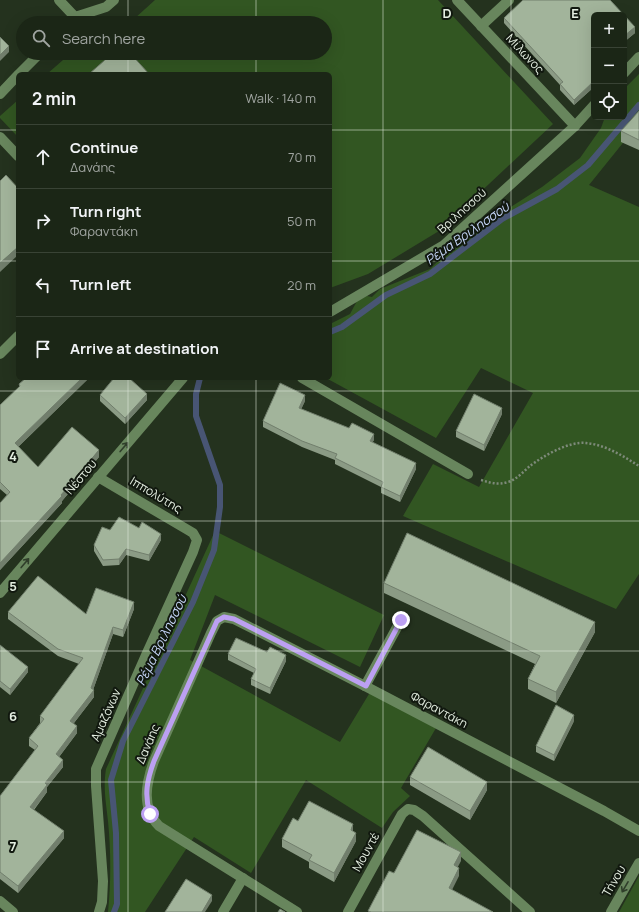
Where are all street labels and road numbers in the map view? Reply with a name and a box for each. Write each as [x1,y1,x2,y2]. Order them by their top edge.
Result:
street label: Μίλωνος [502,30,549,78]
street label: Βριλησσού [433,184,490,237]
street label: Νέστου [61,455,100,498]
street label: Ιππολύτης [127,472,186,517]
street label: Αμαζόνων [86,686,125,744]
street label: Φαραντάκη [408,687,471,732]
street label: Δανάης [132,721,164,766]
street label: Μουντέ [348,829,383,874]
street label: Τήνου [598,862,629,900]

